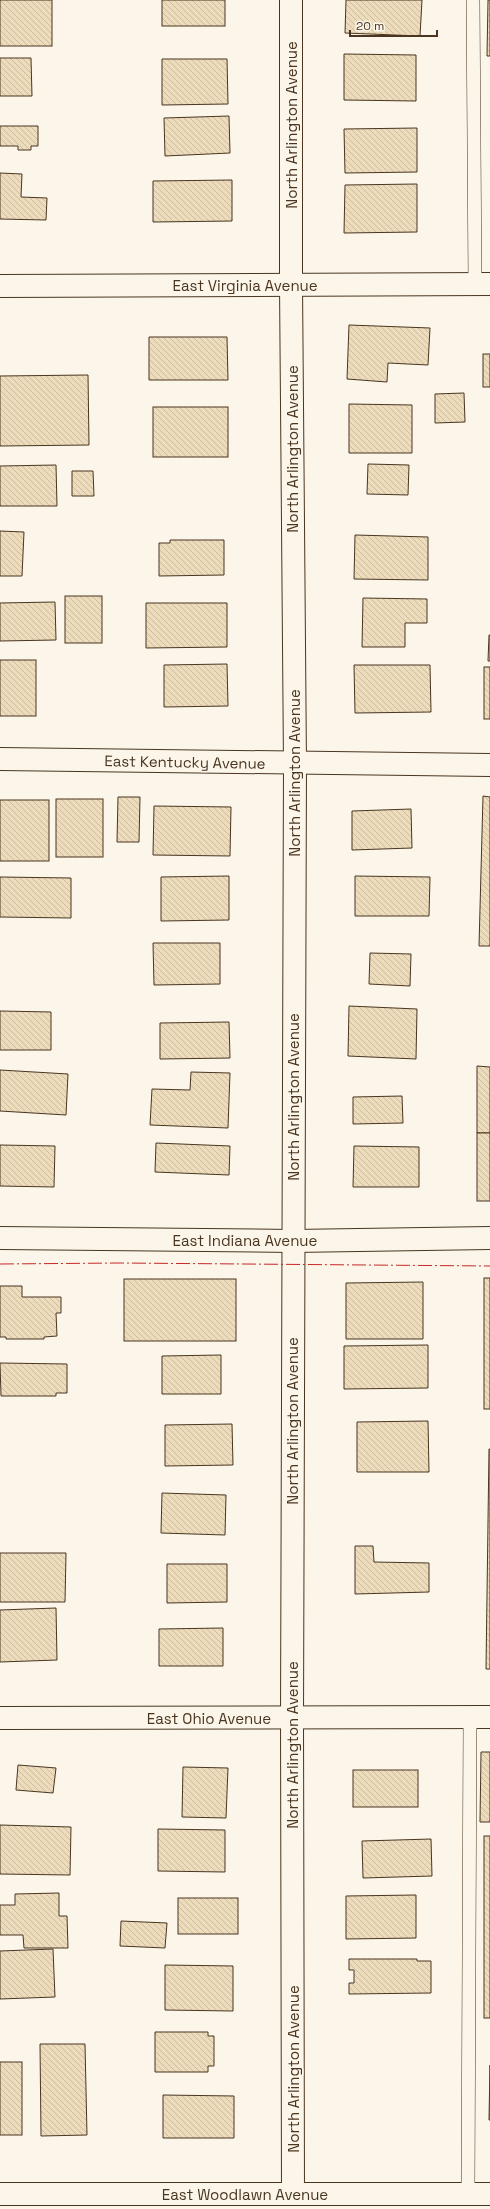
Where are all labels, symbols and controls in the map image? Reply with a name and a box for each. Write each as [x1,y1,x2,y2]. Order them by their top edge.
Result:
scale bar [350,12,437,38]
text: 20 m [356,18,384,34]
street label: North Arlington Avenue [282,41,301,209]
street label: East Virginia Avenue [172,276,318,295]
street label: North Arlington Avenue [283,365,302,533]
street label: North Arlington Avenue [285,689,304,857]
street label: East Kentucky Avenue [104,751,266,773]
street label: North Arlington Avenue [284,1013,303,1181]
street label: East Indiana Avenue [173,1231,318,1250]
street label: North Arlington Avenue [283,1337,302,1505]
street label: North Arlington Avenue [283,1661,302,1829]
street label: East Ohio Avenue [147,1709,271,1728]
street label: North Arlington Avenue [284,1985,303,2153]
street label: East Woodlawn Avenue [162,2185,328,2204]

